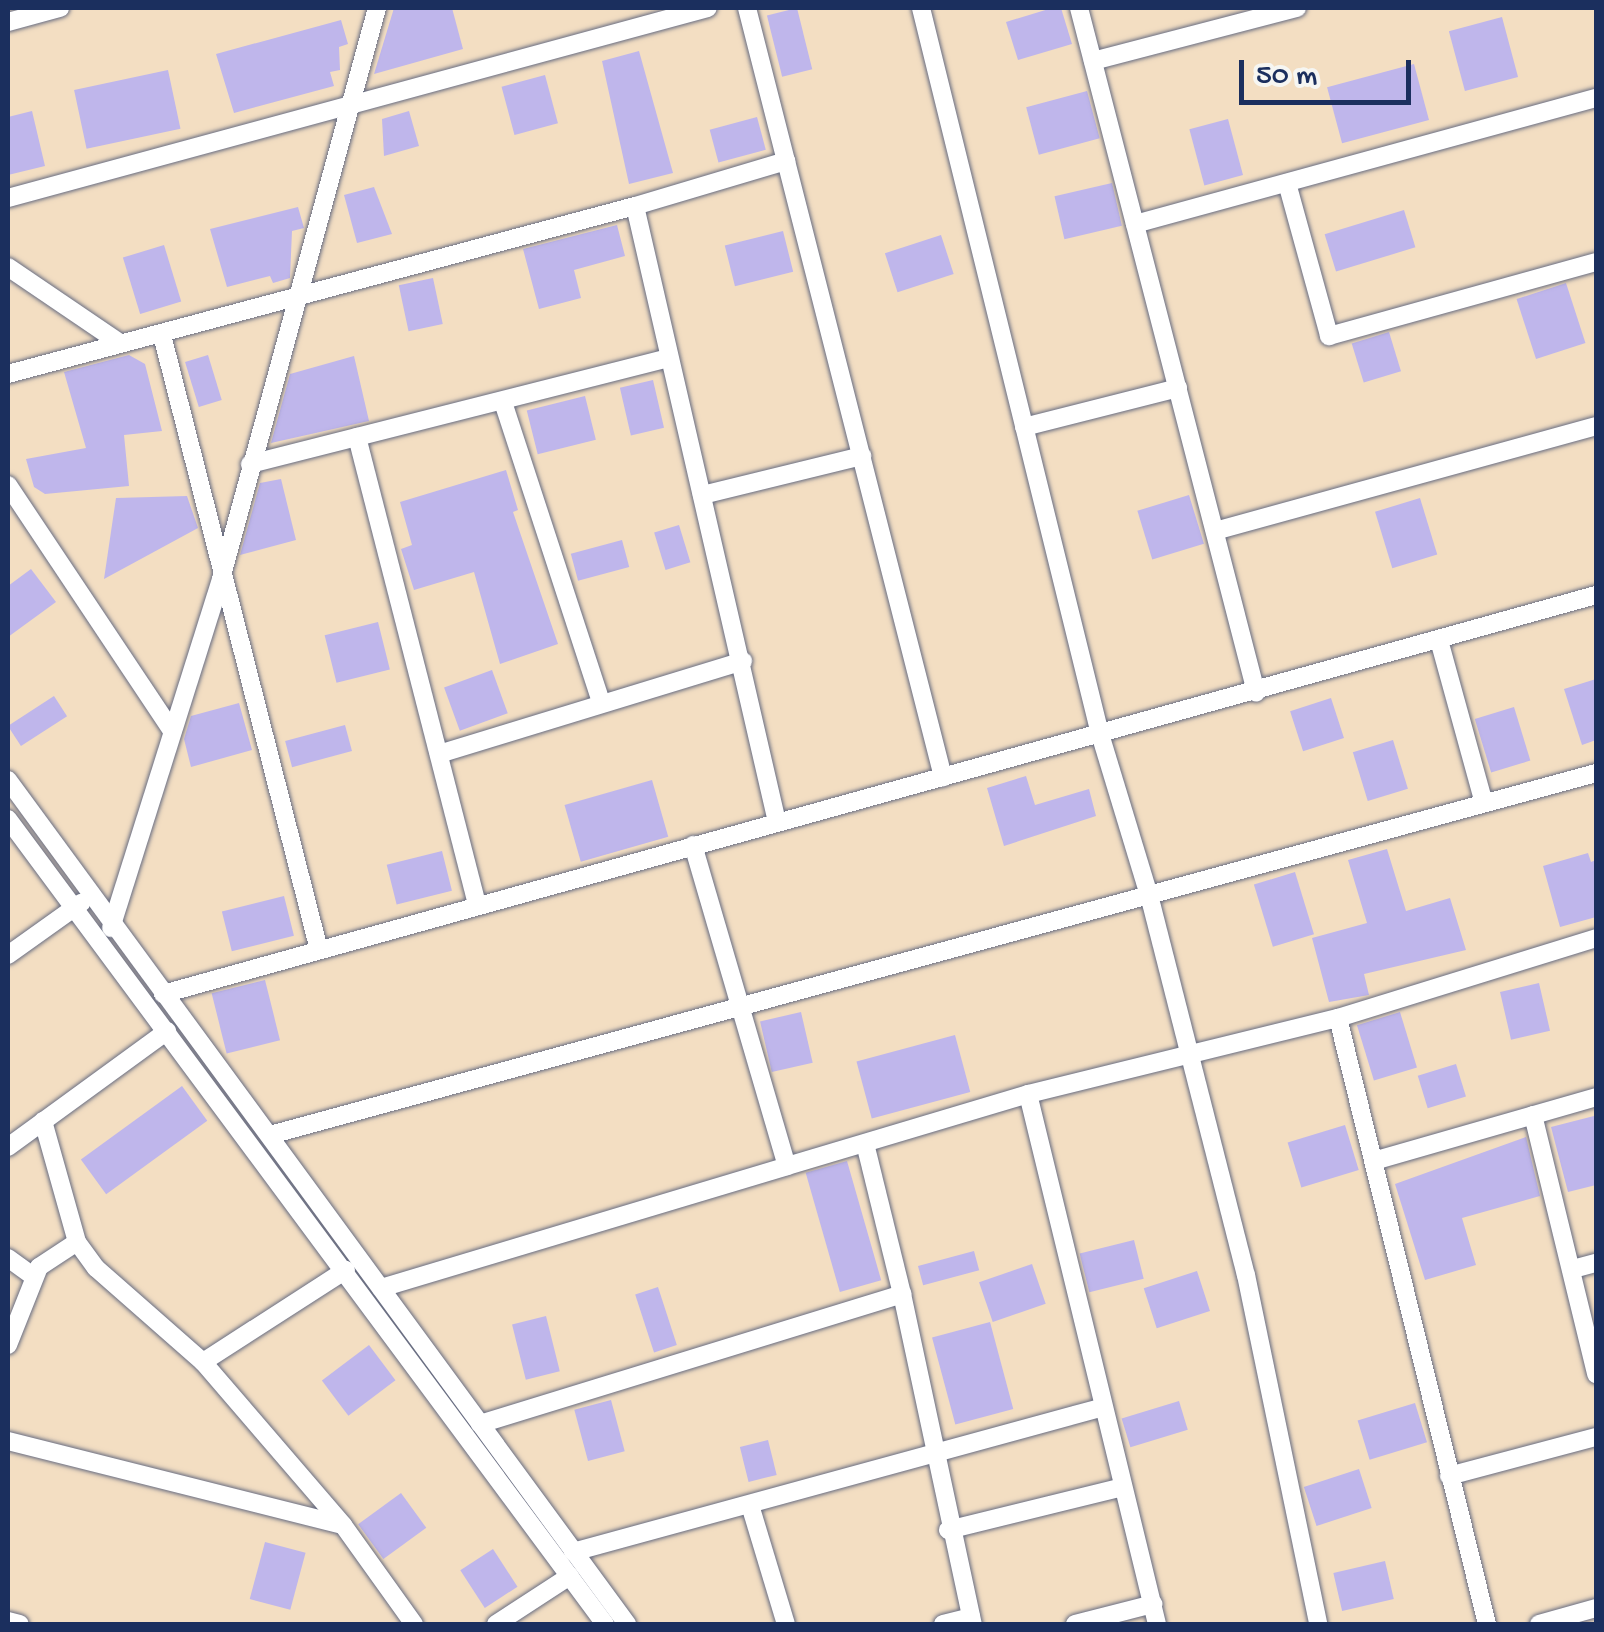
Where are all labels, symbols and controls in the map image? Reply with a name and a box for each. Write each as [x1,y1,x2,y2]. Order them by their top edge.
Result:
scale bar [1244,40,1416,102]
text: 50 m [1256,60,1317,95]

